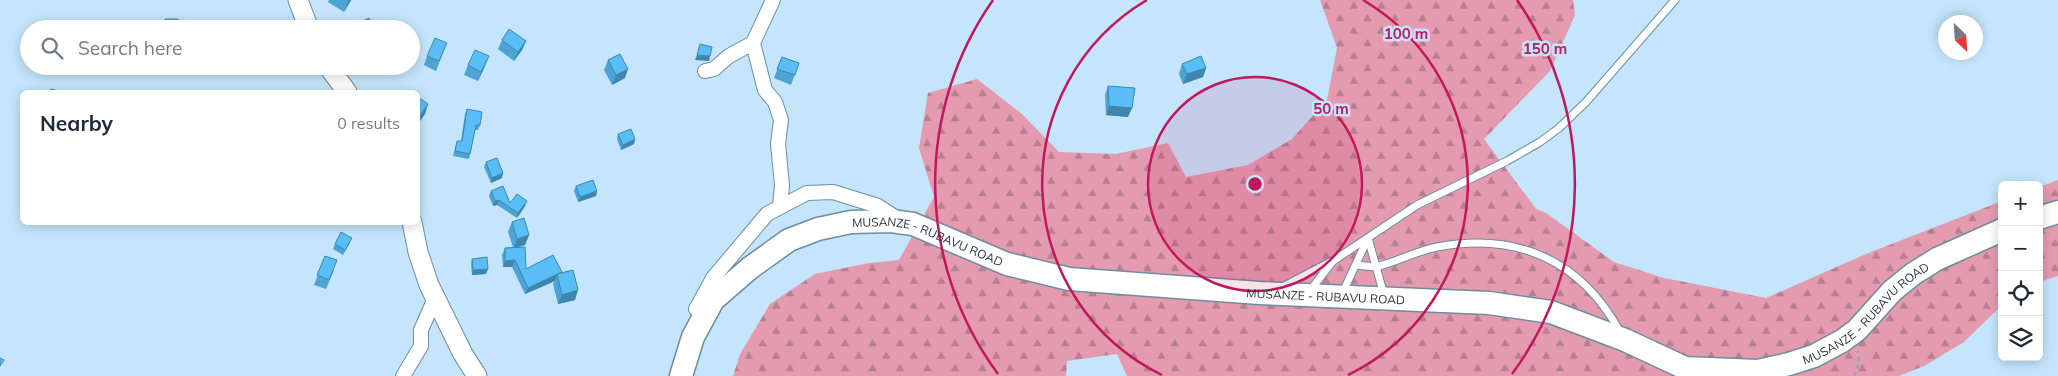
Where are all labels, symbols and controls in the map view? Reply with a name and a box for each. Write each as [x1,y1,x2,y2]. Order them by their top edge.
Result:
north arrow [1938,15,1983,60]
search box [20,20,420,75]
text: 100 m [1384,24,1428,43]
icon: search [38,34,66,62]
text: Search here [78,36,182,60]
text: 150 m [1523,39,1567,58]
text: 50 m [1313,99,1349,118]
text: Nearby [40,110,113,136]
text: 0 results [337,113,400,133]
centre of rings [1246,175,1264,193]
map controls [1998,181,2043,361]
button: + [1998,181,2043,226]
street label: MUSANZE - RUBAVU ROAD [852,213,1006,269]
button: − [1998,226,2043,271]
street label: MUSANZE - RUBAVU ROAD [1800,259,1931,367]
button: locate [1998,271,2043,316]
street label: MUSANZE - RUBAVU ROAD [1246,285,1405,307]
button: layers [1998,316,2043,361]

